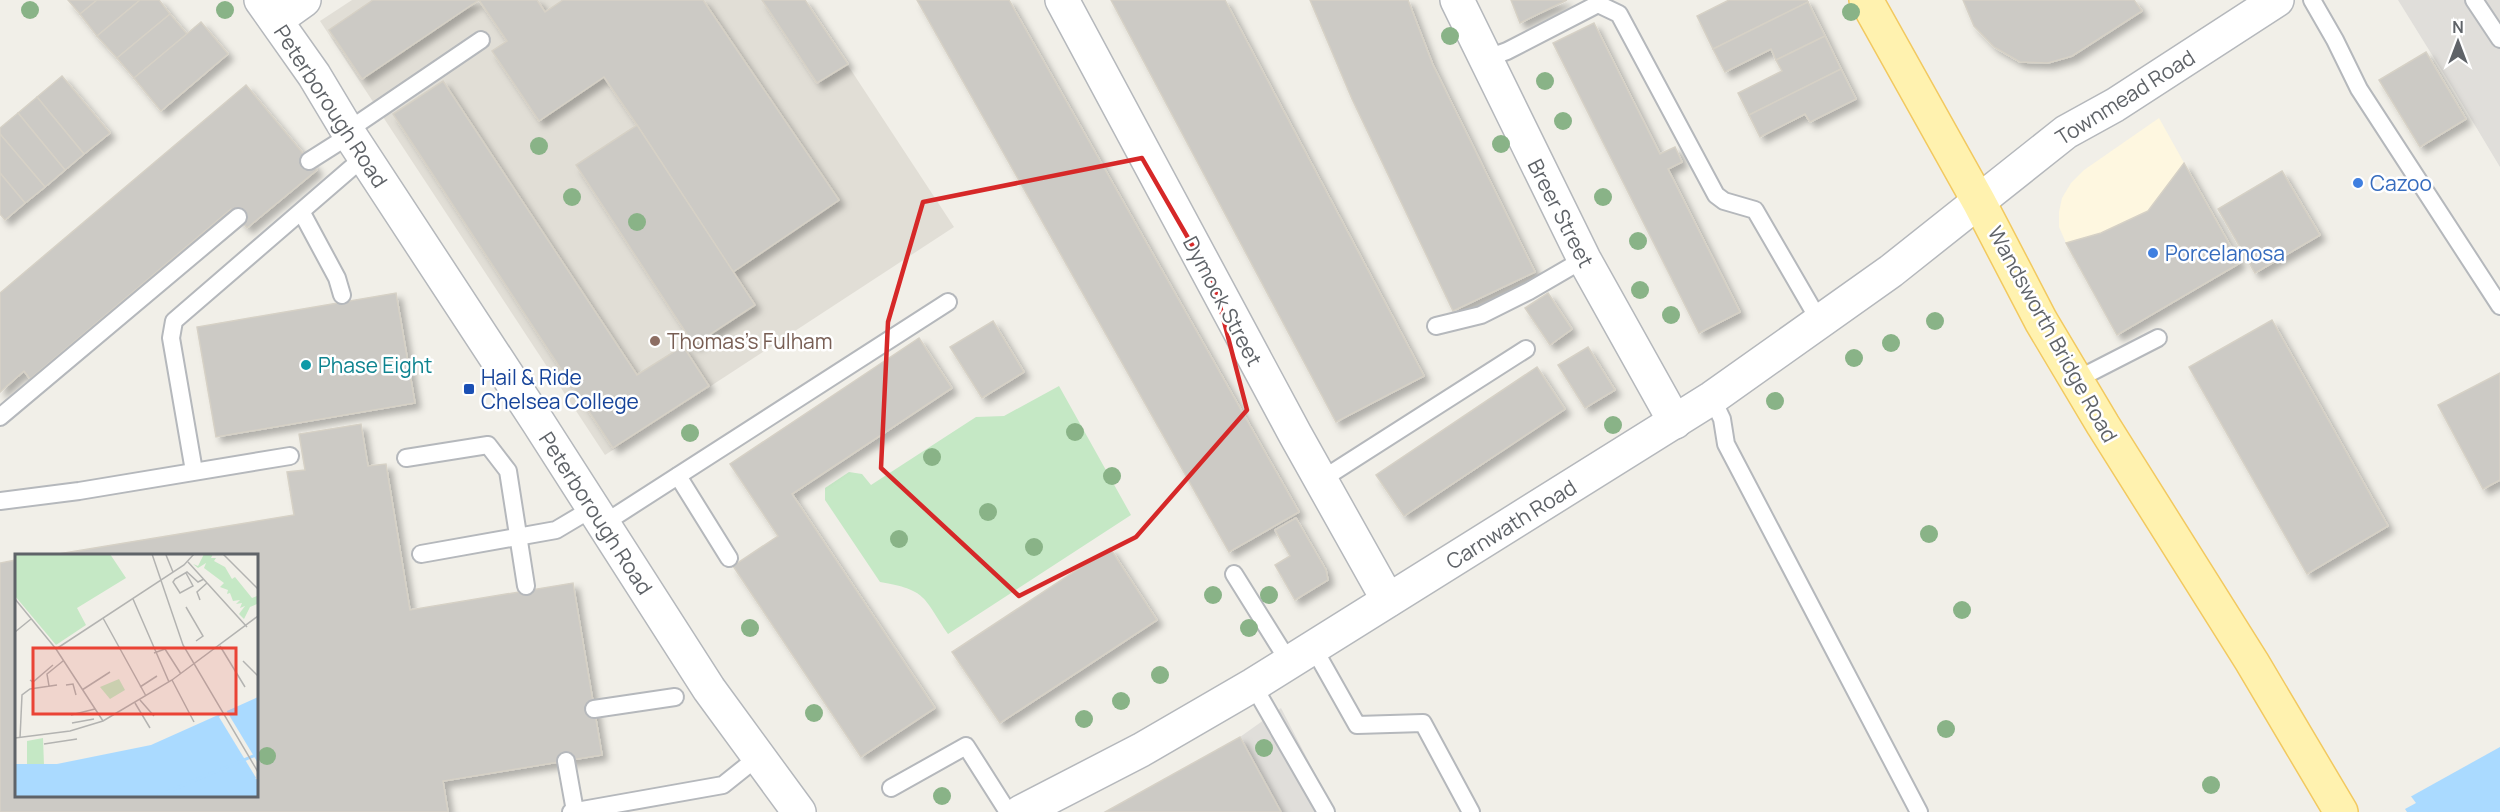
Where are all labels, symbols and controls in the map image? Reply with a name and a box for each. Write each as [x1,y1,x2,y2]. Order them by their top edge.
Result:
north arrow [2428,12,2488,72]
text: N [2452,16,2464,38]
street label: Peterborough Road [268,19,394,193]
street label: Townmead Road [2050,43,2200,151]
street label: Breer Street [1522,154,1600,272]
place label: Cazoo [2370,169,2432,197]
marker: Cazoo [2351,176,2365,190]
street label: Wandsworth Bridge Road [1982,221,2124,447]
street label: Dymock Street [1177,231,1269,371]
place label: Porcelanosa [2165,239,2285,267]
marker: Porcelanosa [2146,246,2160,260]
place label: Thomas's Fulham [667,327,833,355]
marker: Thomas's Fulham [648,334,662,348]
place label: Phase Eight [318,351,433,379]
marker: Phase Eight [299,358,313,372]
place label: Hail & Ride Chelsea College [481,363,639,415]
marker: Hail & Ride Chelsea College [462,382,476,396]
street label: Peterborough Road [533,426,659,600]
street label: Carnwath Road [1441,473,1581,575]
inset map [15,554,258,797]

